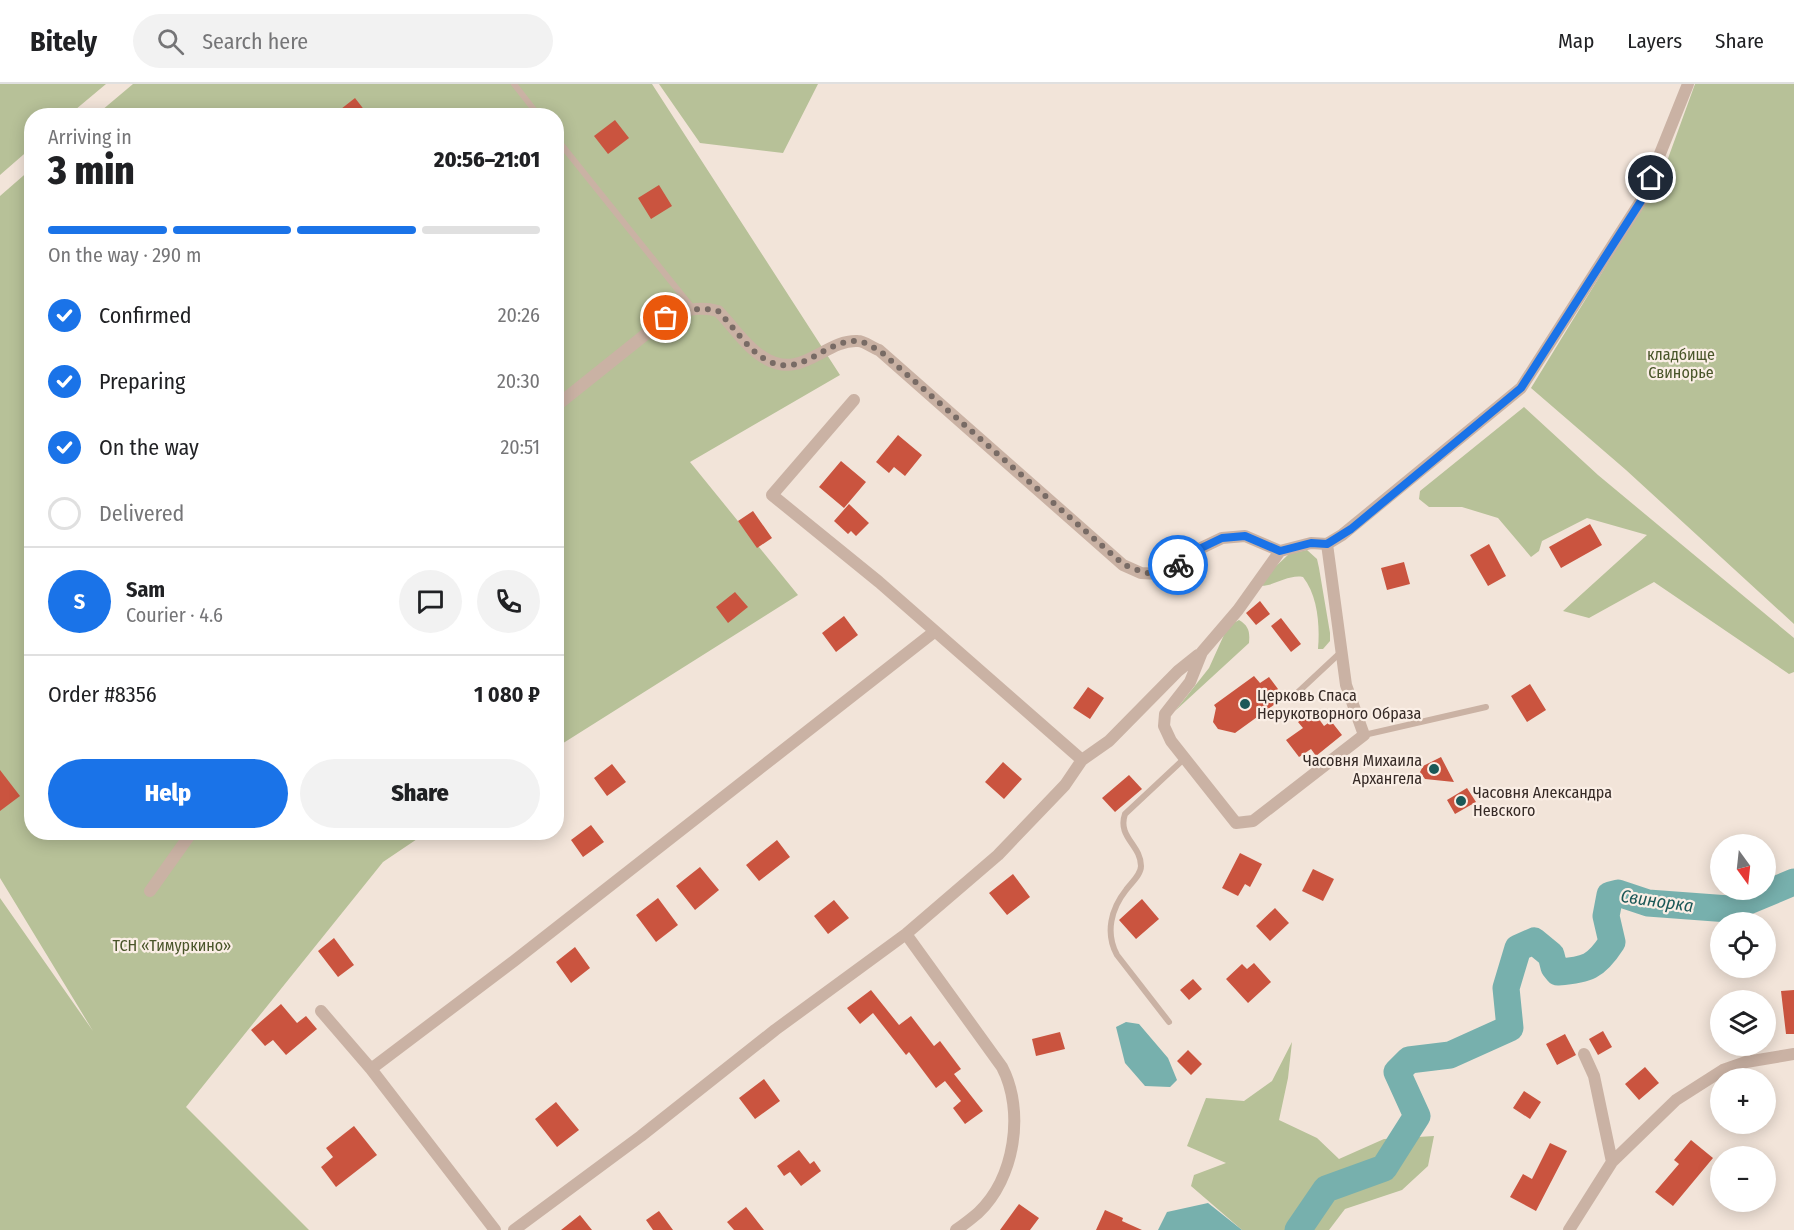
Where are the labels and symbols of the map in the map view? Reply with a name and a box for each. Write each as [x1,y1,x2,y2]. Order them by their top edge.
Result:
pin [1625,152,1676,203]
pin [640,292,691,343]
park label: кладбище Свинорье [1647,345,1715,382]
courier [1148,535,1208,595]
place label: Церковь Спаса Нерукотворного Образа [1257,686,1421,723]
marker: Церковь Спаса Нерукотворного Образа [1238,697,1252,711]
place label: Часовня Михаила Архангела [1303,751,1422,788]
marker: Часовня Михаила Архангела [1427,762,1441,776]
place label: Часовня Александра Невского [1473,783,1612,820]
marker: Часовня Александра Невского [1454,794,1468,808]
north arrow [1710,834,1776,900]
water label: Свинорка [1619,885,1695,917]
park label: ТСН «Тимуркино» [113,936,231,955]

